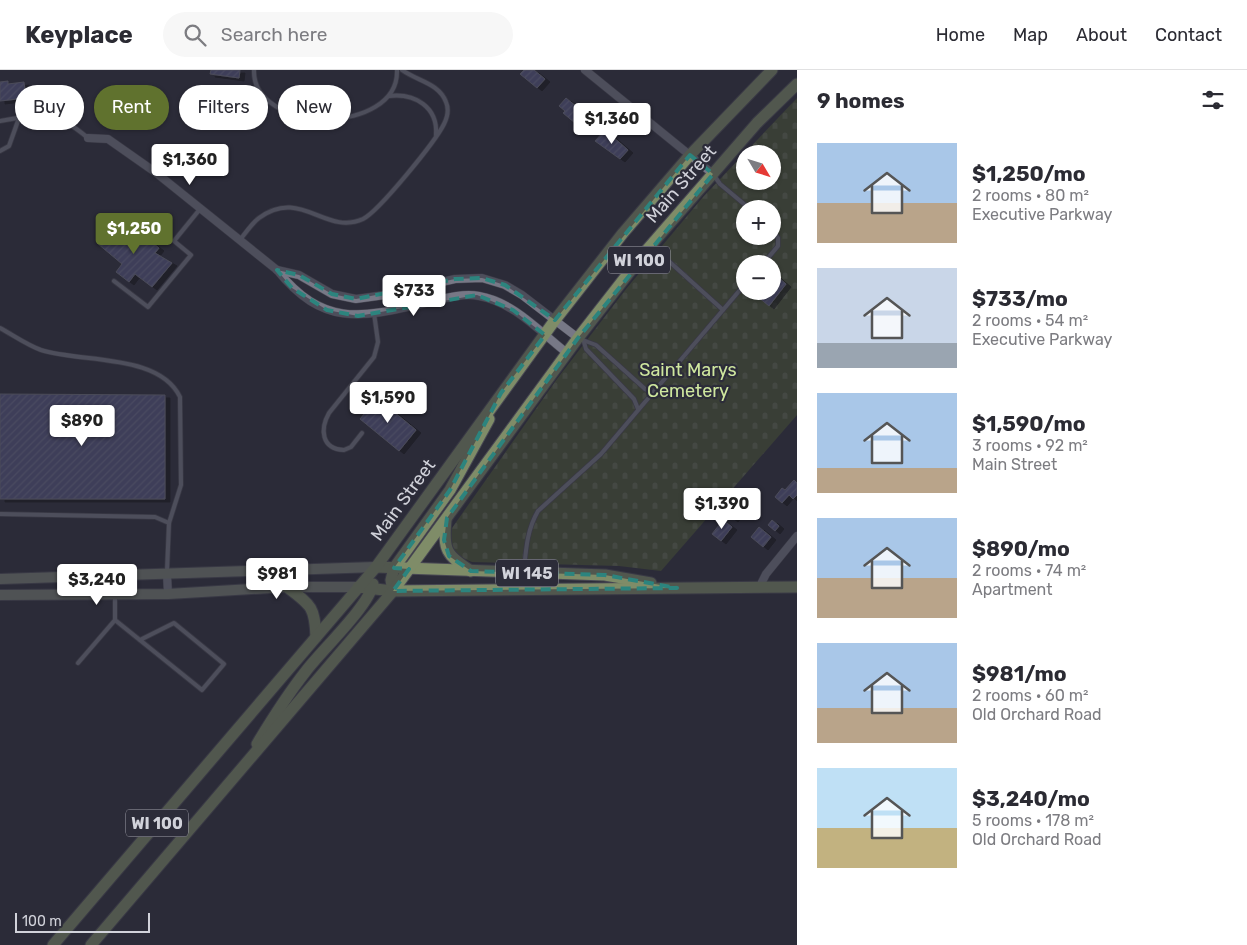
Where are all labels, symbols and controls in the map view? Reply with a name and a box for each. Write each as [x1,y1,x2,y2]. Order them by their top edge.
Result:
search box [163,12,513,57]
text: Keyplace [25,21,133,49]
icon: search [181,21,209,49]
text: Search here [221,23,327,46]
text: Home [936,24,985,46]
text: Map [1013,24,1048,46]
text: About [1076,24,1127,46]
text: Contact [1155,24,1222,46]
chip: Buy [15,85,84,130]
chip: Rent [94,85,169,130]
chip: Filters [179,85,268,130]
chip: New [278,85,351,130]
icon: filters [1199,86,1227,114]
text: 9 homes [817,88,905,113]
pin: $1,360 [571,102,653,145]
text: $1,360 [585,109,639,128]
street label: Main Street [641,141,721,227]
pin: $1,360 [149,144,231,186]
north arrow [736,145,781,190]
map controls [736,145,781,300]
text: $1,360 [163,150,217,169]
text: $1,250/mo [972,161,1086,186]
icon: home [857,163,917,223]
text: 2 rooms · 80 m² [972,186,1089,205]
button: + [736,200,781,245]
text: Executive Parkway [972,205,1112,224]
pin: $1,250 [93,212,175,255]
text: $1,250 [107,219,161,238]
road number: WI 100 [608,246,670,274]
button: − [736,255,781,300]
pin: $733 [384,274,444,317]
text: $733 [394,281,434,300]
text: $733/mo [972,286,1068,311]
icon: home [857,288,917,348]
text: 2 rooms · 54 m² [972,311,1088,330]
text: Executive Parkway [972,330,1112,349]
park label: Saint Marys Cemetery [639,359,737,402]
pin: $1,590 [347,382,429,424]
text: $1,590 [361,388,415,407]
pin: $890 [52,404,112,447]
text: $890 [61,411,103,430]
text: $1,590/mo [972,411,1085,436]
icon: home [857,413,917,473]
text: 3 rooms · 92 m² [972,436,1088,455]
street label: Main Street [366,455,440,545]
text: Main Street [972,455,1057,474]
pin: $1,390 [681,488,763,530]
text: $1,390 [695,494,749,513]
text: $890/mo [972,536,1070,561]
icon: home [857,538,917,598]
pin: $981 [247,558,307,600]
road number: WI 145 [496,559,558,586]
text: 2 rooms · 74 m² [972,561,1086,580]
pin: $3,240 [56,564,138,606]
text: $981 [257,564,297,583]
text: $3,240 [68,570,126,589]
text: Apartment [972,580,1052,599]
text: $981/mo [972,661,1067,686]
icon: home [857,663,917,723]
text: 2 rooms · 60 m² [972,686,1089,705]
text: Old Orchard Road [972,705,1102,724]
text: $3,240/mo [972,786,1090,811]
icon: home [857,788,917,848]
road number: WI 100 [126,810,188,836]
text: 5 rooms · 178 m² [972,811,1094,830]
text: Old Orchard Road [972,830,1102,849]
scale bar [15,910,150,933]
text: 100 m [22,913,62,930]

